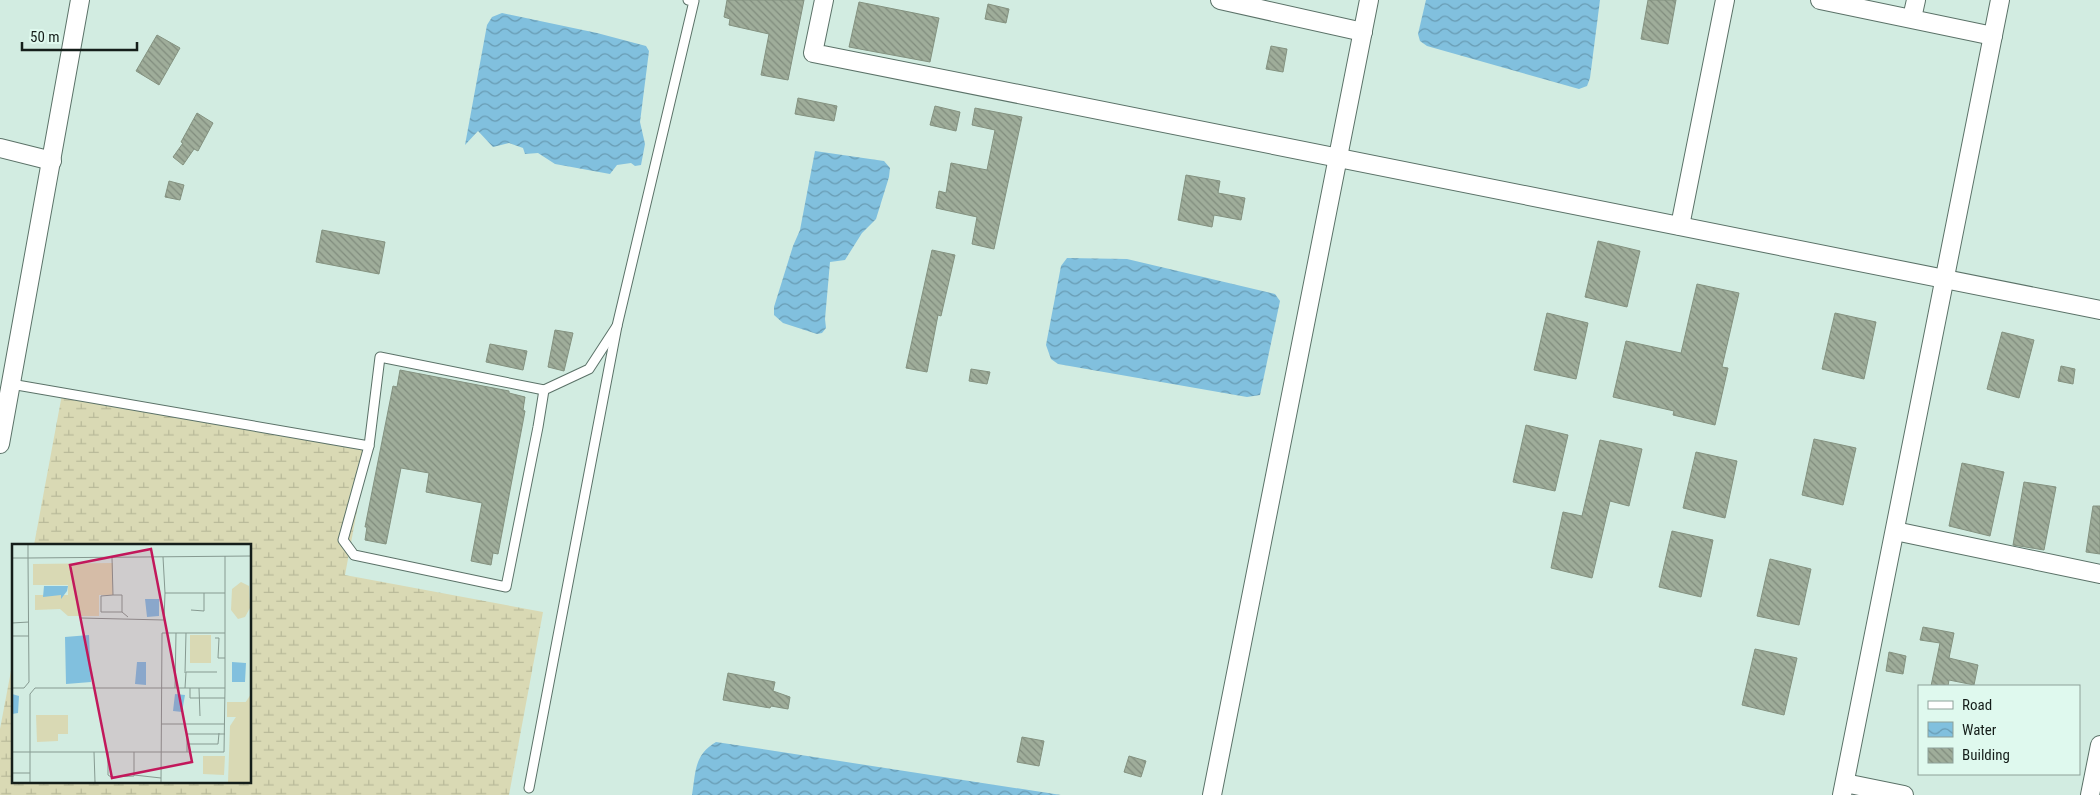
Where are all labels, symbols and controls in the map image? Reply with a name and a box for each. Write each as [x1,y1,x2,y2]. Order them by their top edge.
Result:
scale bar [22,20,138,52]
text: 50 m [30,28,60,46]
inset map [12,544,251,782]
legend [1918,685,2080,775]
text: Road [1962,696,1992,714]
text: Water [1962,721,1997,739]
text: Building [1962,746,2010,764]

